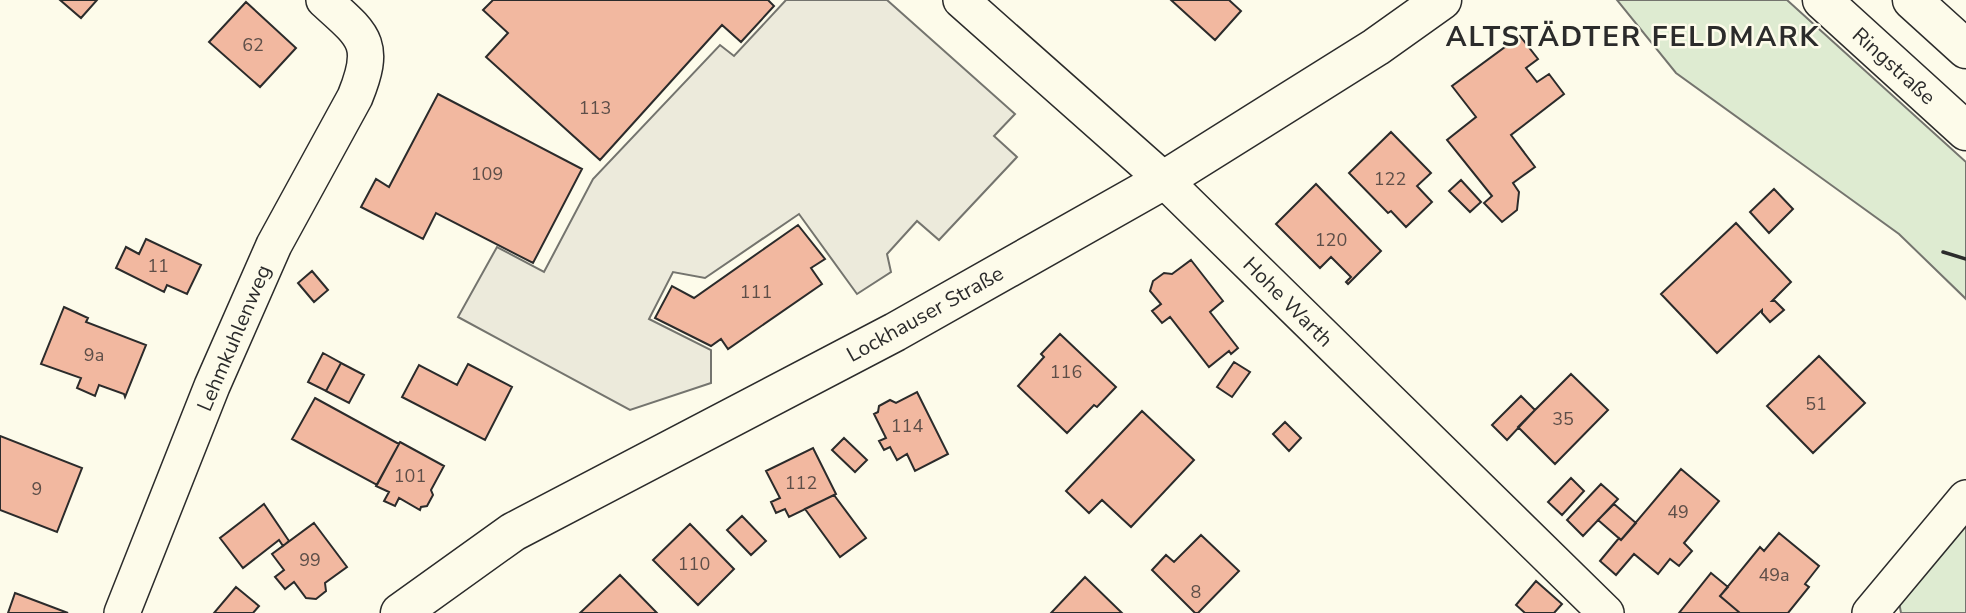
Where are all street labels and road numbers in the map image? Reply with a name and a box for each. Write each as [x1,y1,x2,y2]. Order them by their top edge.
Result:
street label: Ringstraße [1846,21,1942,111]
street label: Hohe Warth [1237,251,1339,353]
street label: Lockhauser Straße [842,259,1008,369]
street label: Lehmkuhlenweg [191,260,277,416]

